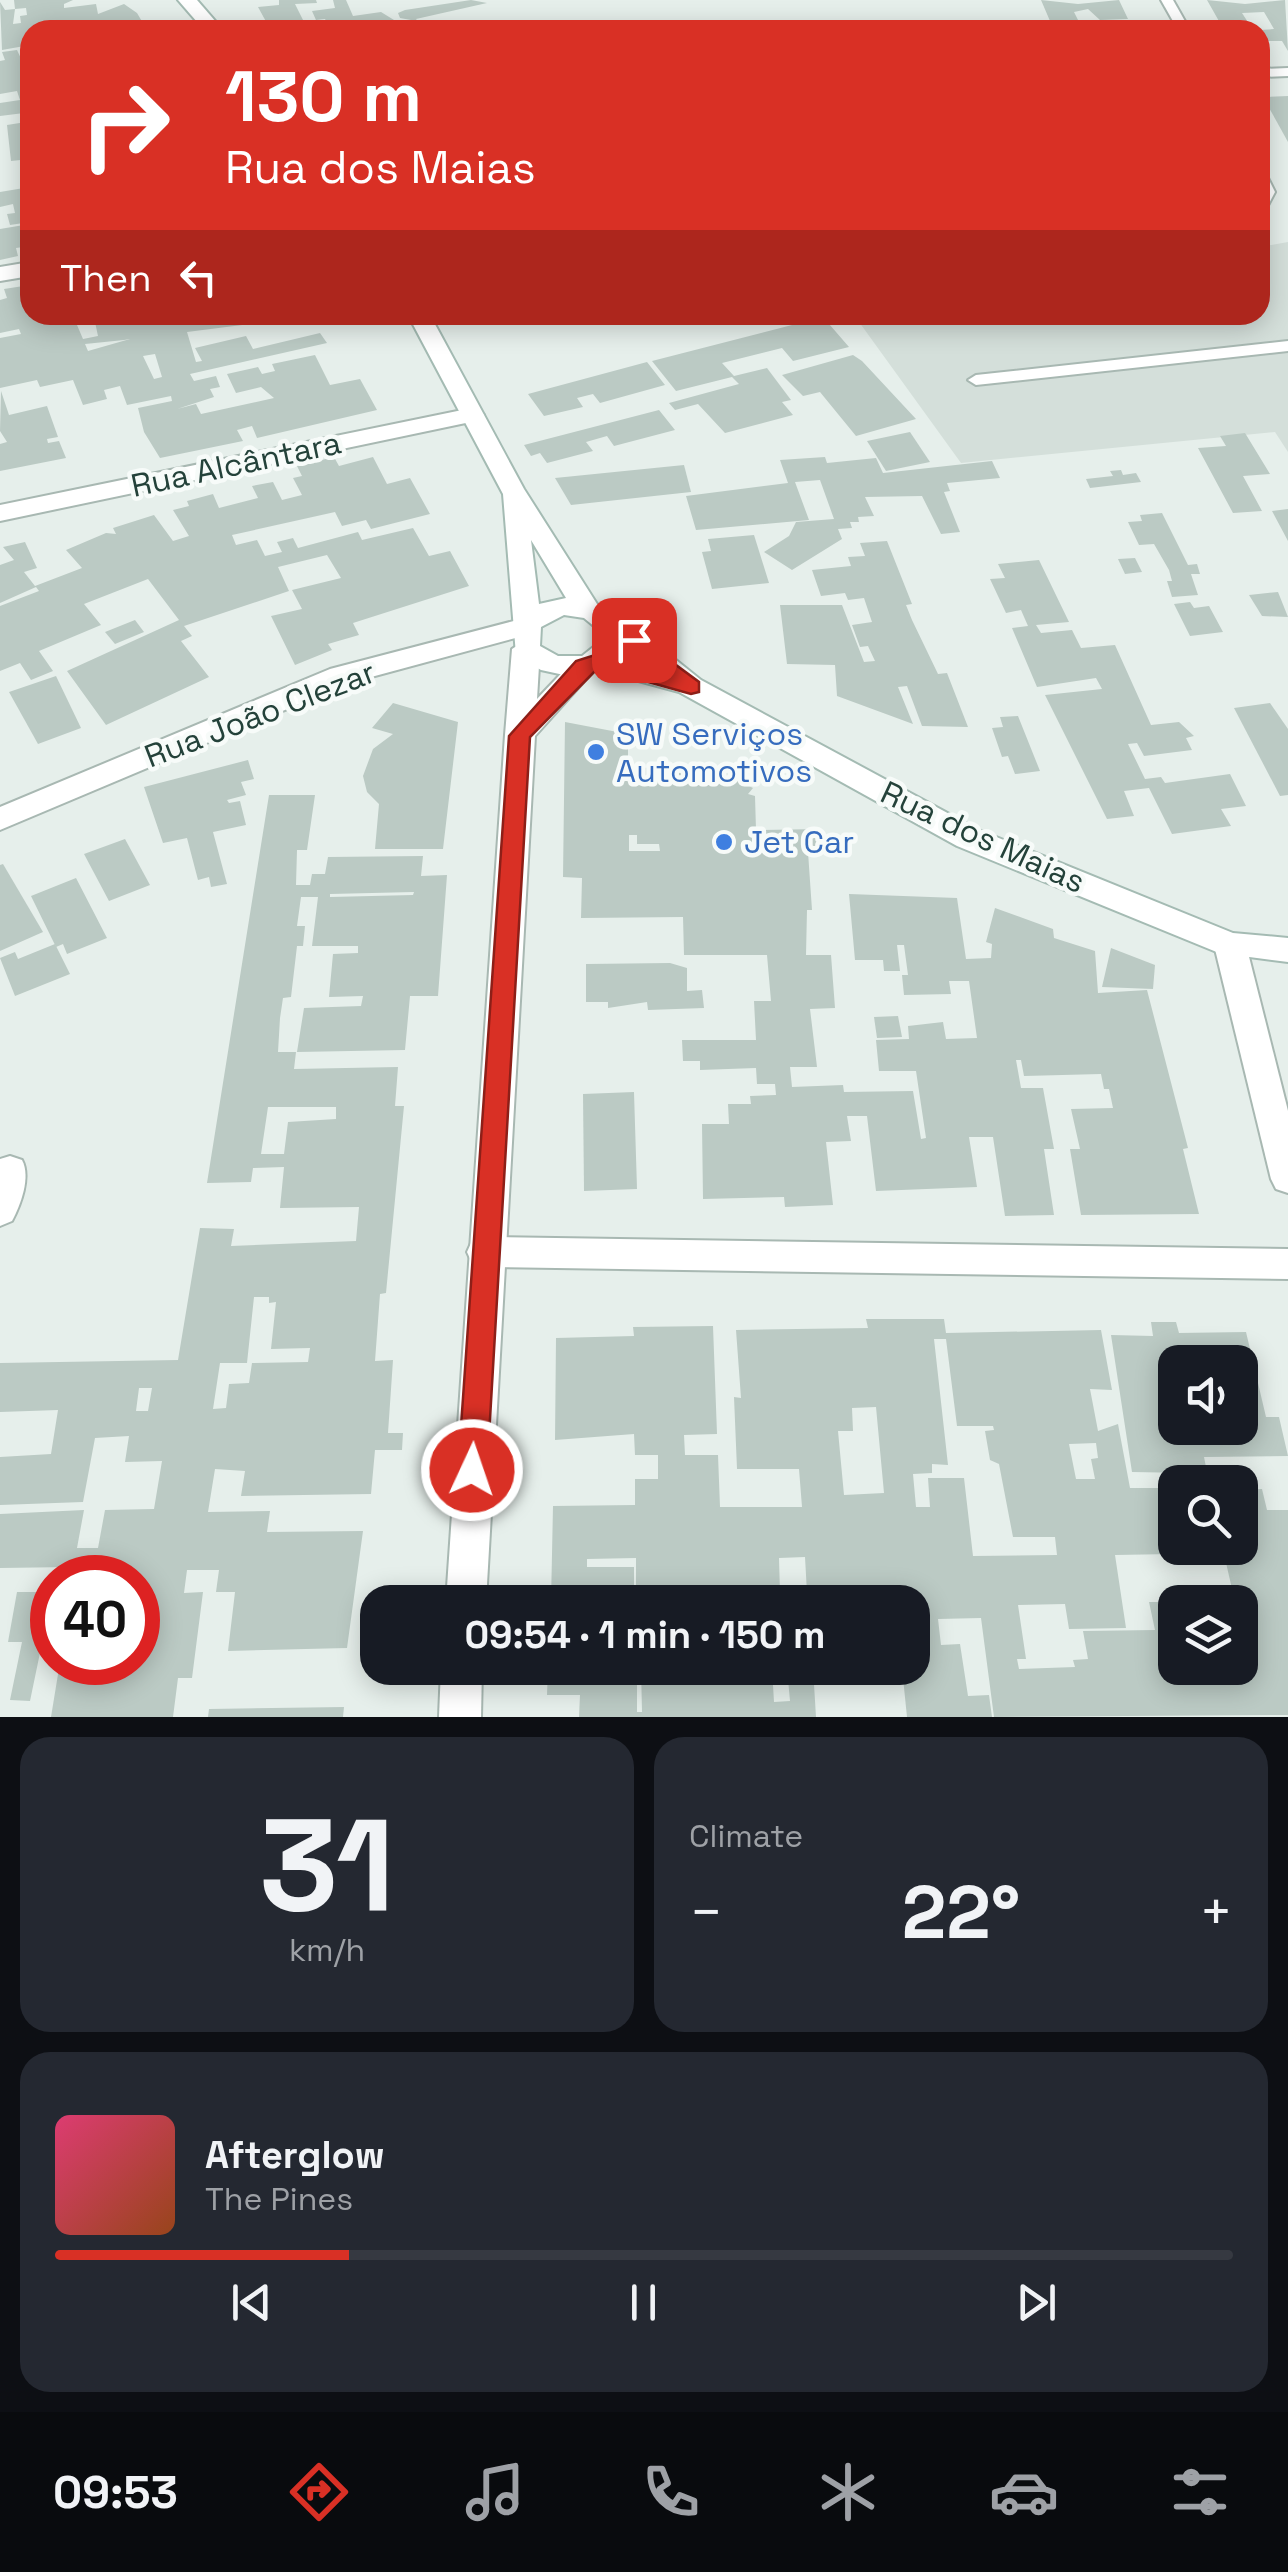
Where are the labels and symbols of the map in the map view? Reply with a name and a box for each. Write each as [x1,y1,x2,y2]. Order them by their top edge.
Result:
street label: Rua Alcântara [127,422,345,506]
pin [592,598,677,683]
street label: Rua João Clezar [139,652,381,776]
place label: SW Serviços Automotivos [616,714,812,791]
marker: SW Serviços Automotivos [585,741,607,763]
street label: Rua dos Maias [874,772,1092,902]
place label: Jet Car [744,822,854,862]
marker: Jet Car [713,831,735,853]
position arrow [420,1418,524,1522]
speed limit sign: 40 [30,1555,160,1685]

